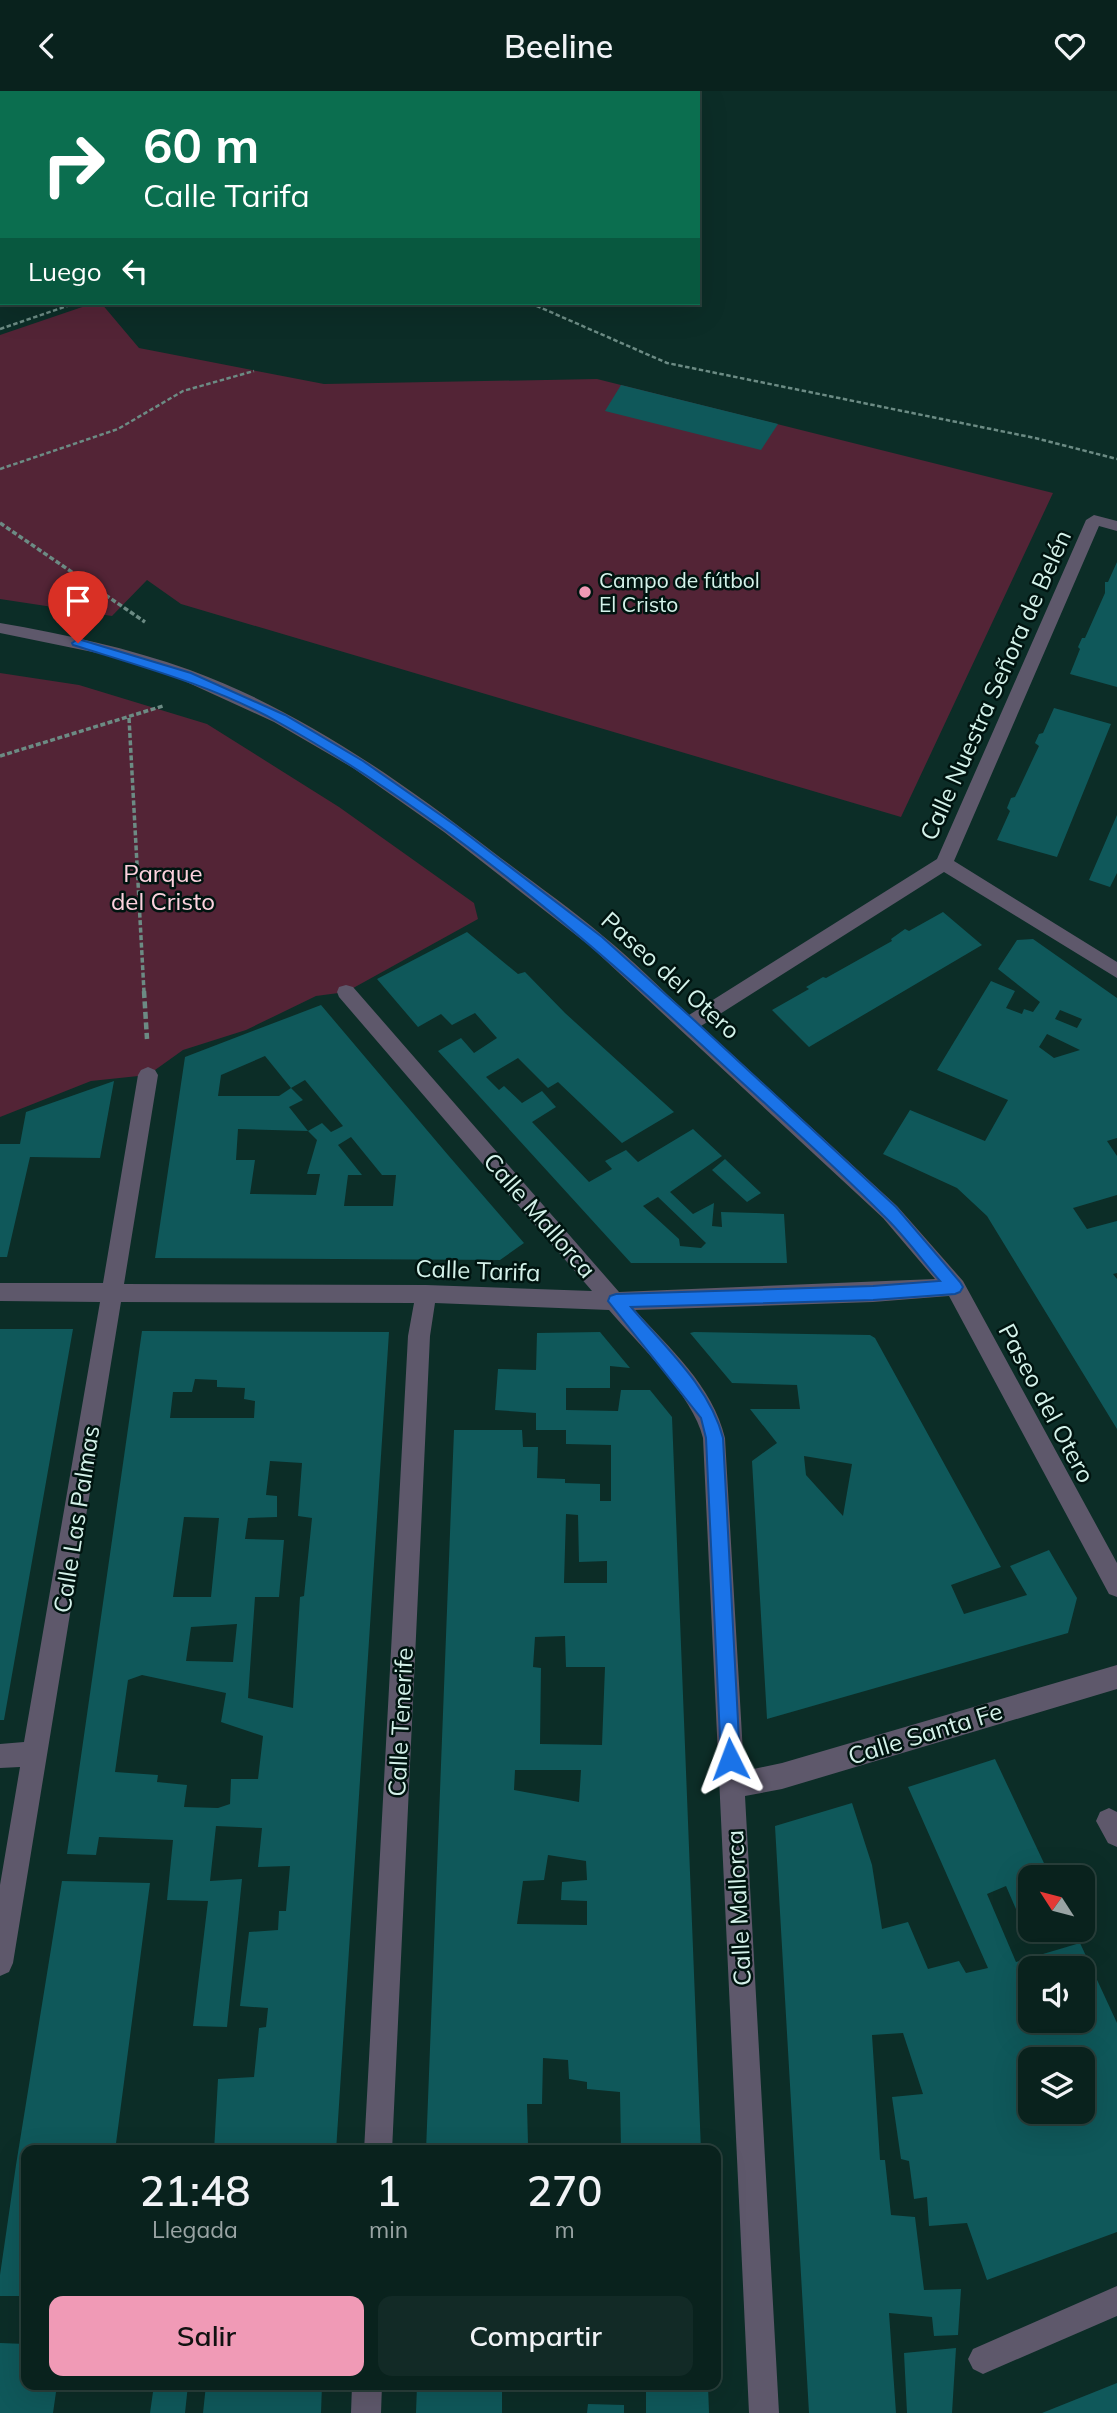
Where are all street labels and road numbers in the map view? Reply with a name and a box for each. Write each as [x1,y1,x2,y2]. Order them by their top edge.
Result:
street label: Calle Nuestra Señora de Belén [913,525,1077,845]
street label: Paseo del Otero [596,905,746,1045]
street label: Calle Mallorca [477,1146,603,1284]
street label: Calle Tarifa [415,1253,541,1287]
street label: Paseo del Otero [992,1318,1102,1488]
street label: Calle Las Palmas [46,1423,106,1615]
street label: Calle Tenerife [381,1647,419,1797]
street label: Calle Santa Fe [844,1695,1006,1771]
street label: Calle Mallorca [719,1829,757,1987]

